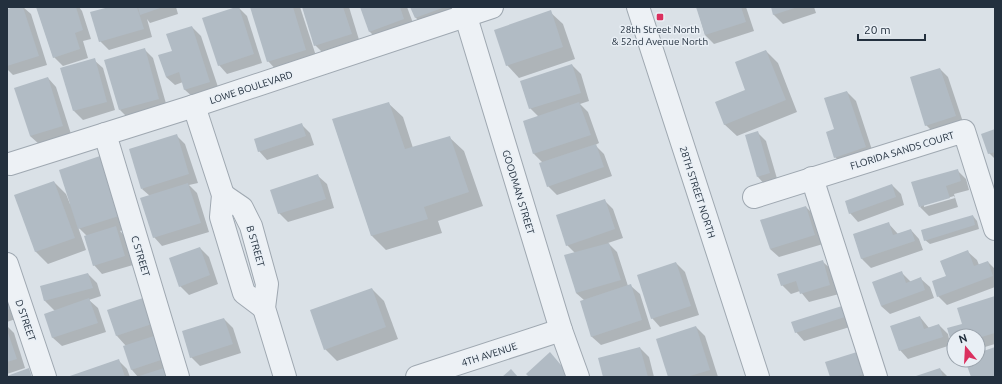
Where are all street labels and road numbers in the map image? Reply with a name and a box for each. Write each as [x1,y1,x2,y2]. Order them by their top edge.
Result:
street label: LOWE BOULEVARD [208,69,294,106]
street label: FLORIDA SANDS COURT [849,129,956,172]
street label: 28TH STREET NORTH [677,145,718,239]
street label: GOODMAN STREET [500,149,537,236]
street label: B STREET [244,224,267,268]
street label: C STREET [129,234,152,278]
street label: D STREET [13,298,38,343]
street label: 4TH AVENUE [460,340,519,369]

